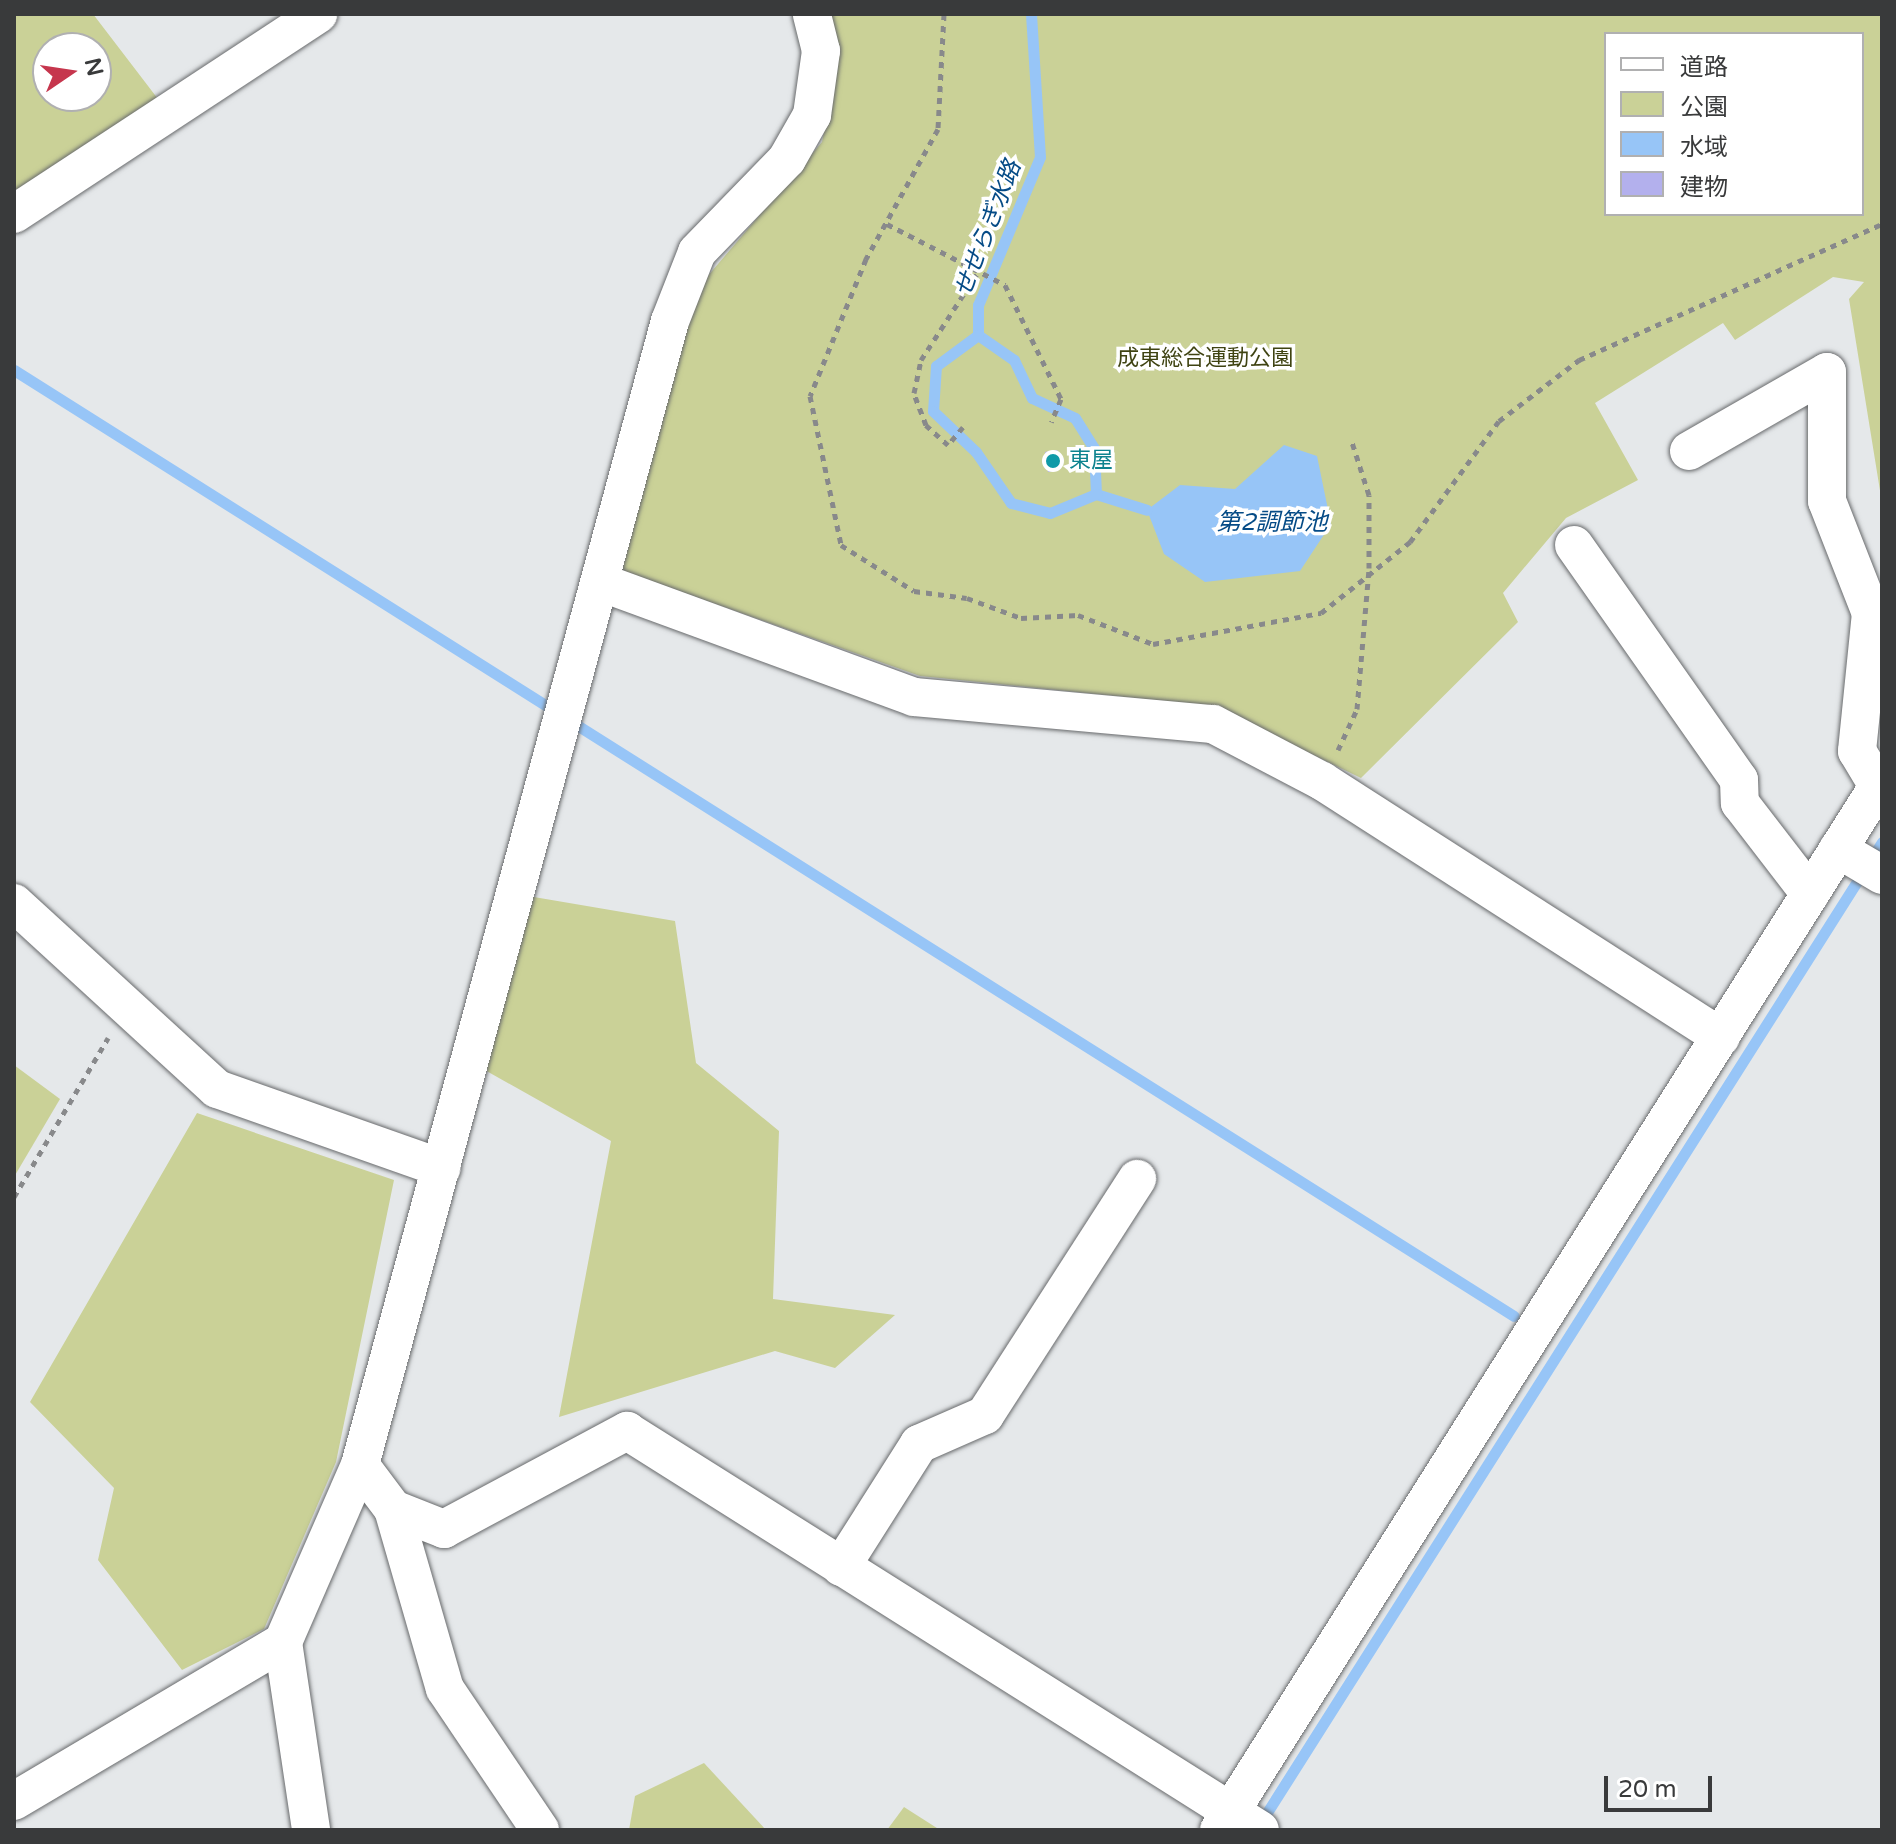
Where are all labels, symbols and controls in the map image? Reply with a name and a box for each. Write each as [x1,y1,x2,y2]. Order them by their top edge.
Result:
north arrow [32,32,112,112]
legend [1604,32,1864,216]
text: 道路 [1680,53,1728,82]
text: N [79,56,108,79]
text: 公園 [1680,93,1728,122]
text: 水域 [1680,133,1728,162]
water label: せせらぎ水路 [949,157,1027,301]
text: 建物 [1680,173,1728,202]
park label: 成東総合運動公園 [1117,346,1293,372]
place label: 東屋 [1069,448,1113,474]
marker: 東屋 [1044,452,1062,470]
water label: 第2調節池 [1216,509,1328,537]
scale bar [1608,1760,1716,1810]
text: 20 m [1618,1775,1676,1804]

